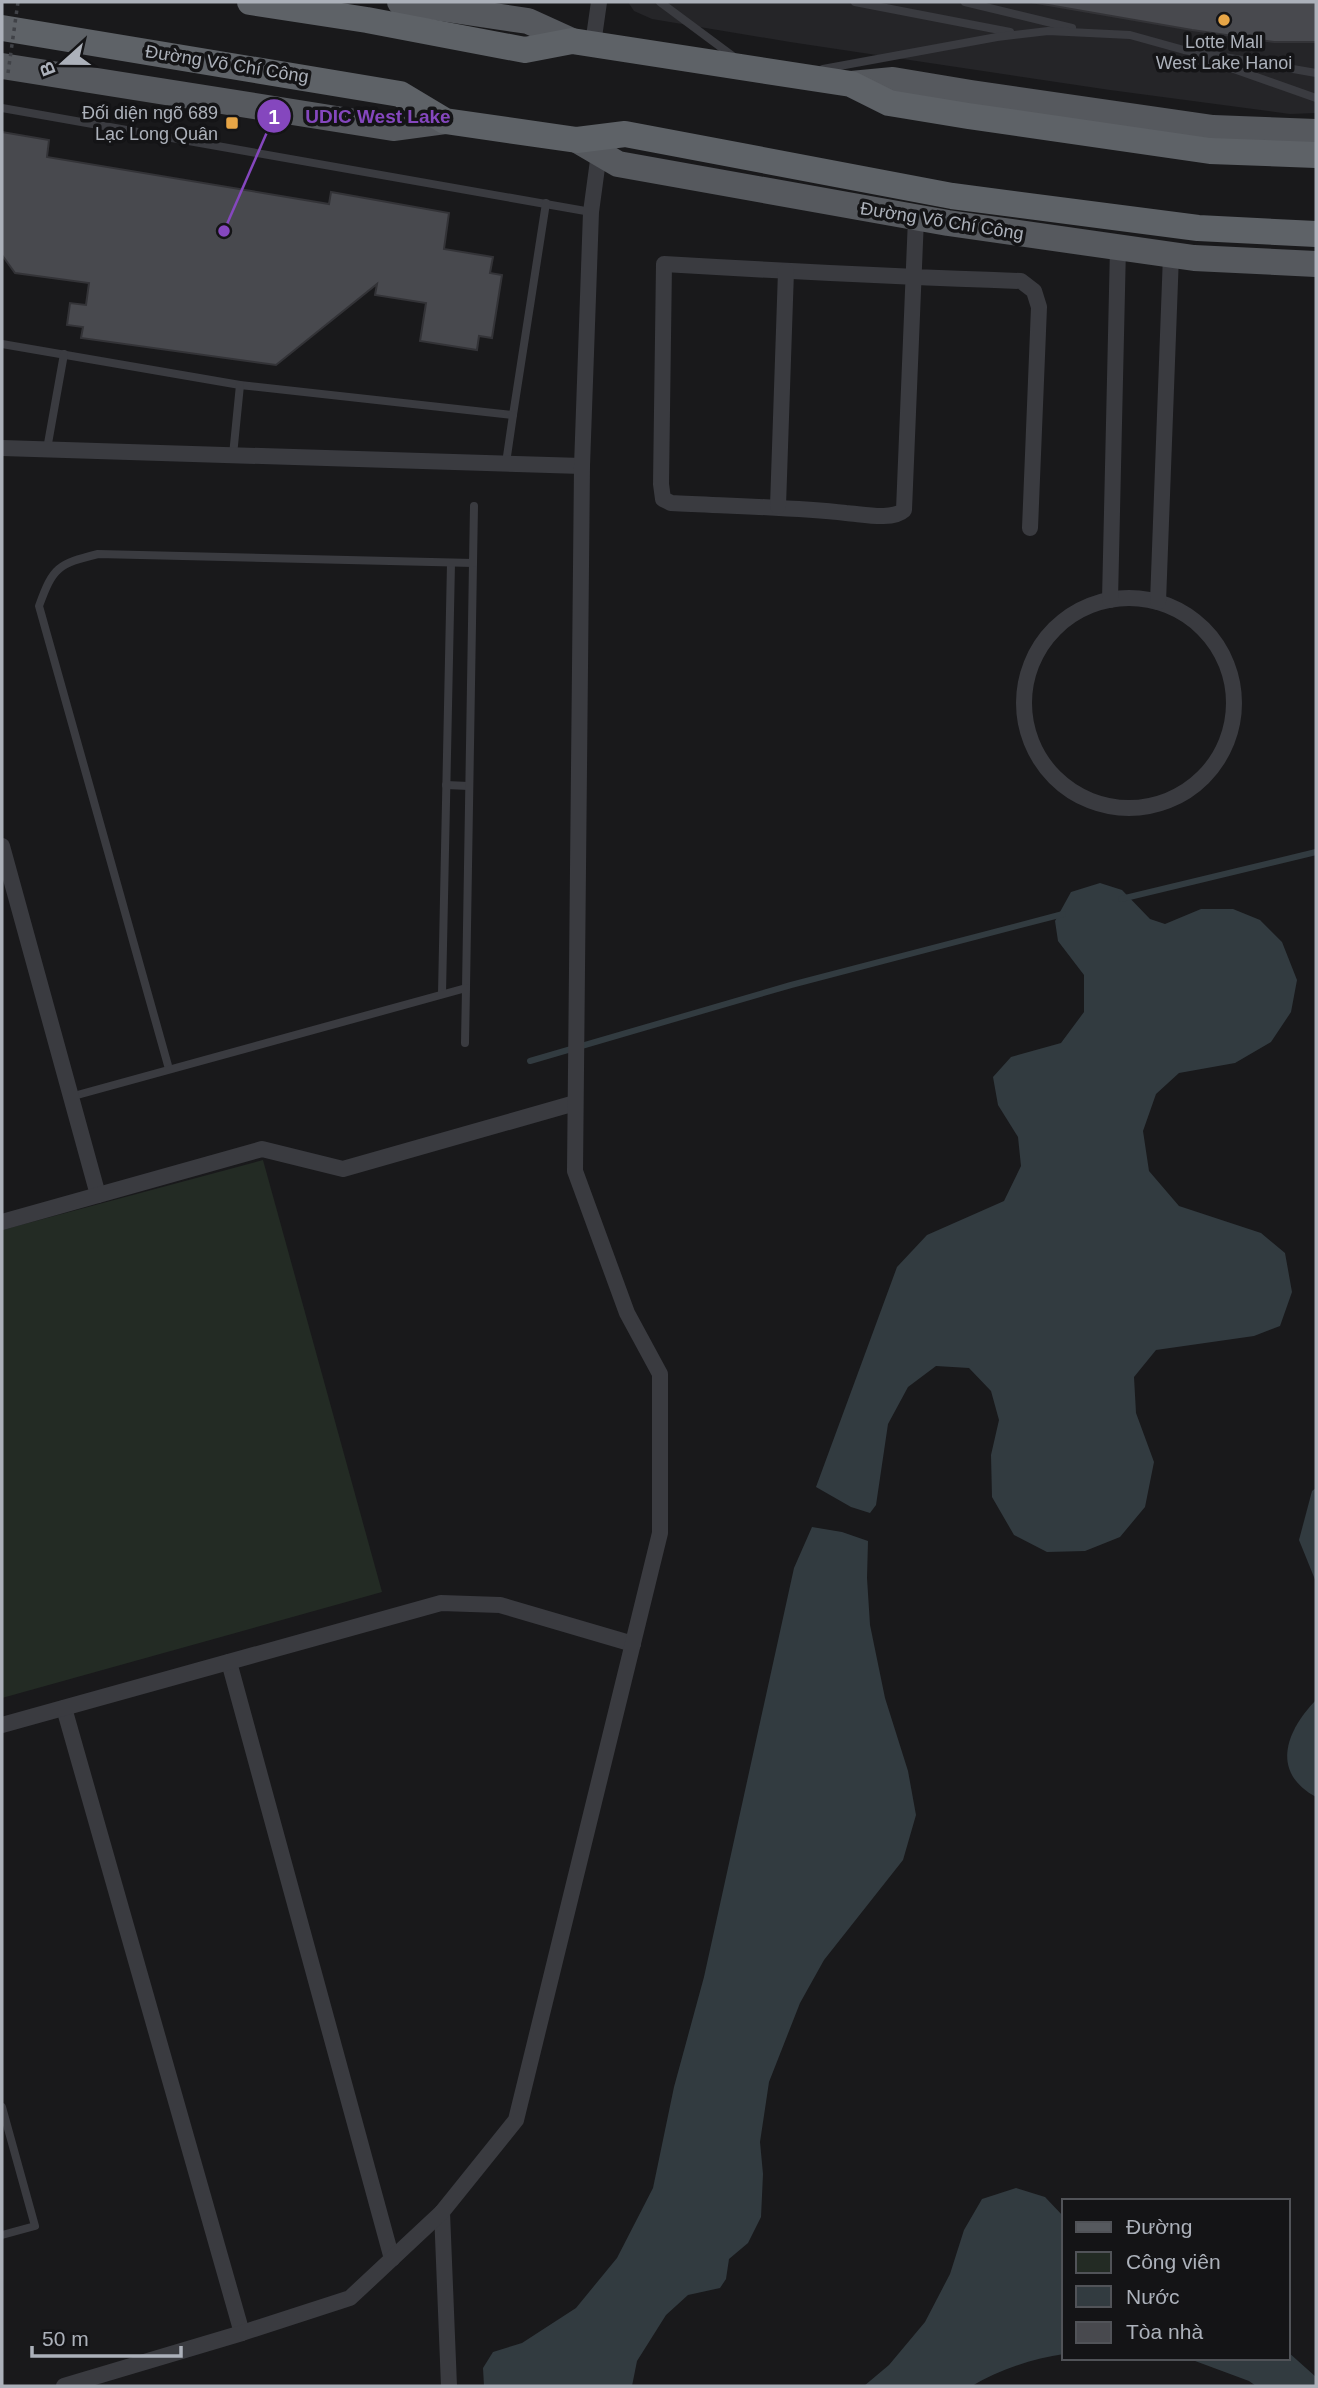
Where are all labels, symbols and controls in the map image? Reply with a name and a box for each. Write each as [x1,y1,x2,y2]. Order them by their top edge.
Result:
marker: Lotte Mall West Lake Hanoi [1216,12,1232,28]
north arrow [28,28,98,98]
place label: Lotte Mall West Lake Hanoi [1156,32,1292,73]
street label: Đường Võ Chí Công [144,41,310,87]
text: B [35,59,60,79]
callout: UDIC West Lake [256,96,465,136]
place label: Đối diện ngõ 689 Lạc Long Quân [82,103,218,144]
text: 1 [268,105,280,128]
text: UDIC West Lake [305,106,451,127]
marker: Đối diện ngõ 689 Lạc Long Quân [224,115,240,131]
street label: Đường Võ Chí Công [859,198,1025,244]
legend [1062,2199,1290,2360]
text: Đường [1126,2215,1192,2238]
text: Công viên [1126,2250,1221,2273]
text: Nước [1126,2285,1180,2308]
scale bar [32,2314,180,2358]
text: Tòa nhà [1126,2320,1203,2343]
text: 50 m [42,2327,89,2350]

